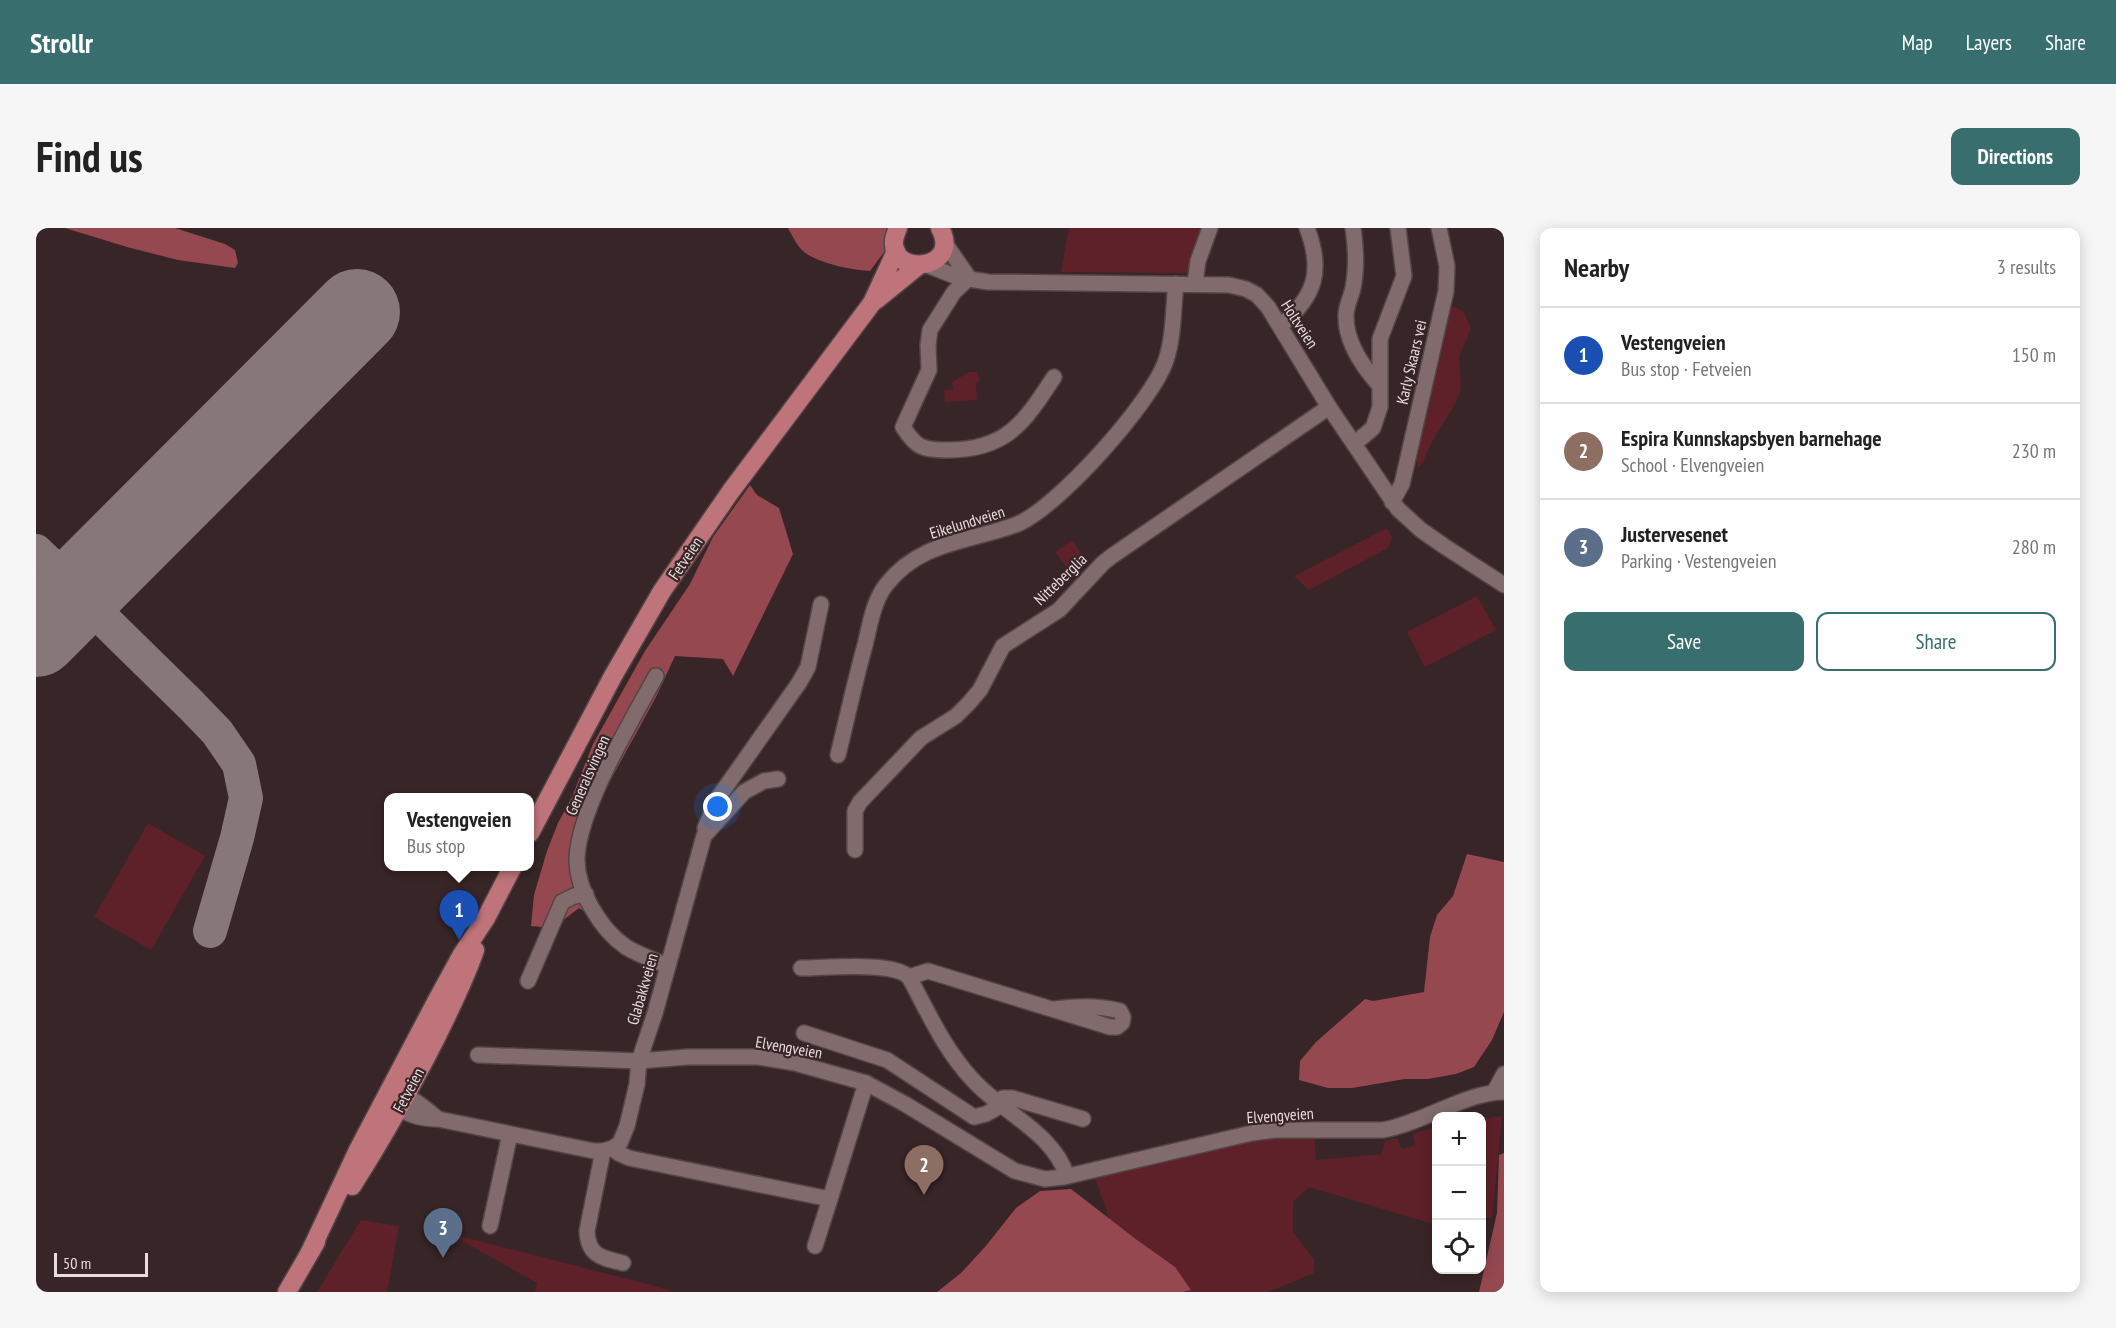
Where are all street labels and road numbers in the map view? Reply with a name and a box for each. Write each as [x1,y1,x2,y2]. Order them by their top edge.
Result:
street label: Holtveien [1277,296,1323,352]
street label: Karly Skaars vei [1392,318,1430,406]
street label: Eikelundveien [927,501,1007,543]
street label: Fetveien [663,533,707,583]
street label: Nitteberglia [1029,549,1091,609]
street label: Generalsvingen [561,732,613,818]
street label: Glabakkveien [622,951,662,1027]
street label: Elvengveien [754,1031,824,1063]
street label: Fetveien [388,1064,428,1116]
street label: Elvengveien [1246,1103,1314,1127]

